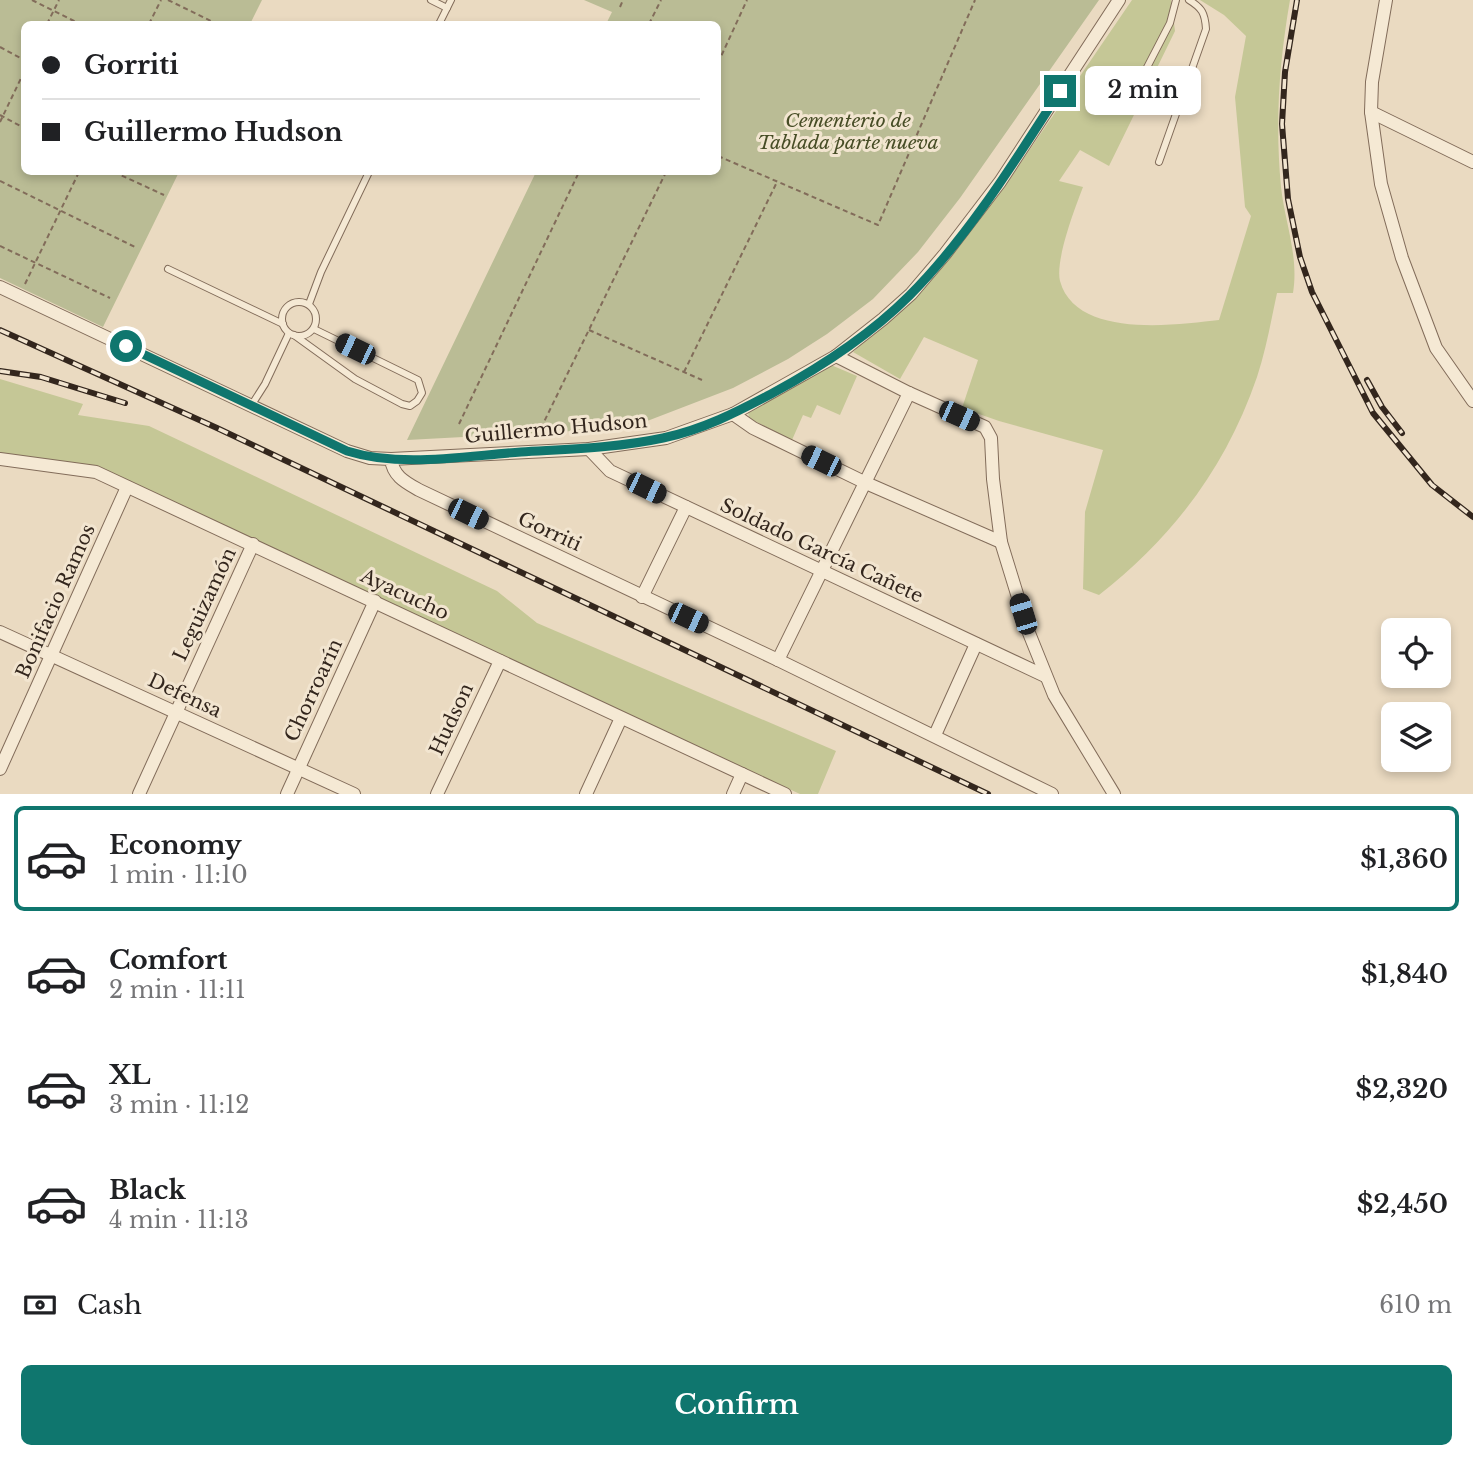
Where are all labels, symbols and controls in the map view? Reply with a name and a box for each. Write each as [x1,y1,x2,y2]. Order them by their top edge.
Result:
text: Gorriti [84,49,179,81]
callout: 2 min [1084,66,1200,116]
route end [1044,75,1076,107]
text: 2 min [1108,76,1178,104]
park label: Cementerio de Tablada parte nueva [757,109,939,154]
text: Guillermo Hudson [84,116,343,148]
route start [110,330,142,362]
car [332,330,379,368]
car [936,398,983,434]
street label: Guillermo Hudson [464,409,648,448]
car [798,442,845,480]
car [623,469,670,507]
street label: Soldado García Cañete [717,493,927,608]
car [445,495,492,533]
street label: Gorriti [514,507,586,556]
street label: Bonifacio Ramos [11,521,100,682]
street label: Leguizamón [168,544,241,664]
street label: Ayacucho [356,564,453,625]
car [1007,591,1040,637]
car [665,600,712,636]
map controls [1381,618,1451,772]
button: locate [1381,618,1451,688]
street label: Chorroarín [280,635,347,745]
street label: Defensa [144,668,226,723]
street label: Hudson [425,680,478,759]
button: layers [1381,702,1451,772]
icon: car [25,827,88,890]
text: Economy [109,829,242,861]
text: $1,360 [1360,843,1448,875]
text: 1 min · 11:10 [109,861,248,889]
icon: car [25,942,88,1005]
text: Comfort [109,944,227,976]
text: $1,840 [1361,958,1448,990]
text: 2 min · 11:11 [109,976,245,1004]
icon: car [25,1057,88,1120]
text: XL [109,1059,151,1091]
text: $2,320 [1356,1073,1448,1105]
text: 3 min · 11:12 [109,1091,249,1119]
icon: car [25,1172,88,1235]
text: Black [109,1174,186,1206]
text: $2,450 [1357,1188,1448,1220]
text: 4 min · 11:13 [109,1206,249,1234]
icon: cash [21,1286,59,1324]
text: Cash [77,1289,142,1321]
text: 610 m [1379,1291,1452,1319]
button: Confirm [21,1365,1452,1445]

